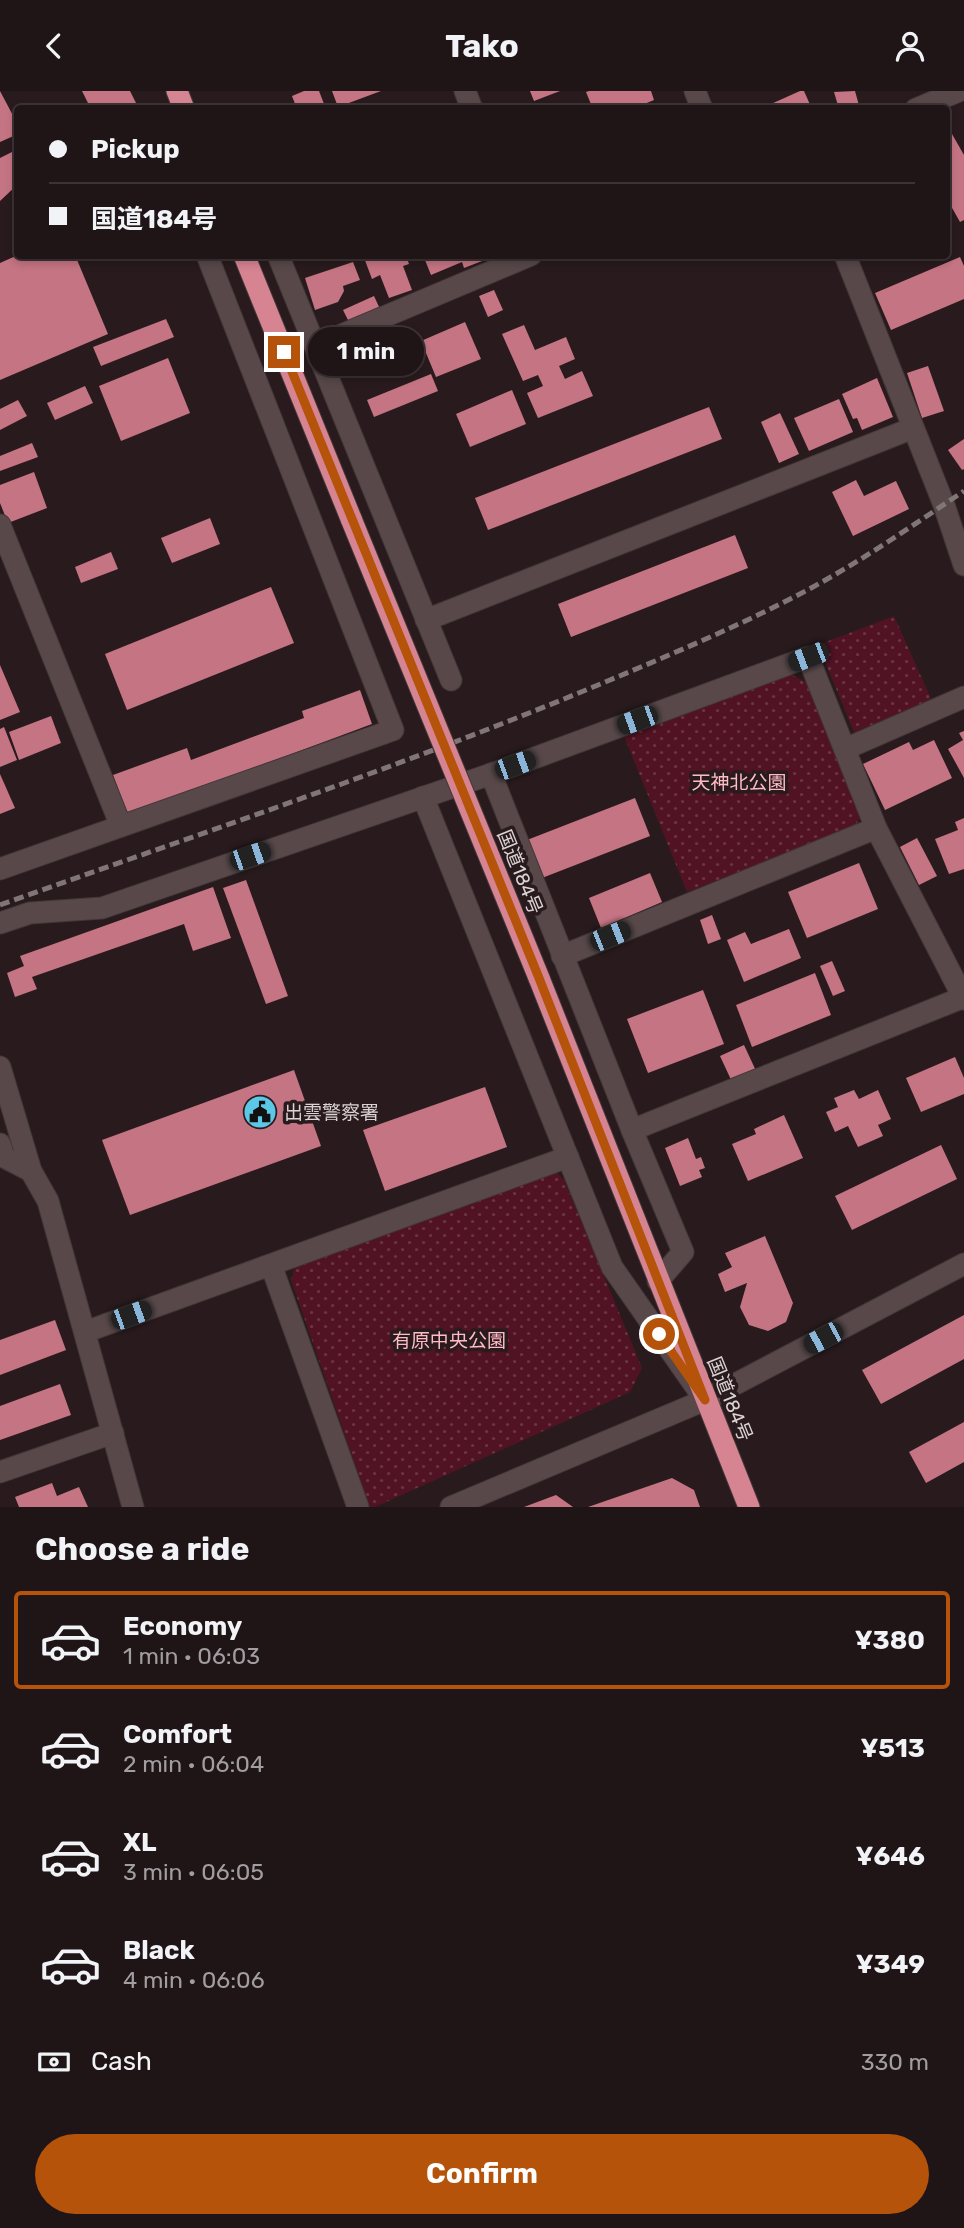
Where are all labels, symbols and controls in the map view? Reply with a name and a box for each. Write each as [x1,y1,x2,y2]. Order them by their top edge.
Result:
icon: back [35,27,73,65]
text: Tako [445,27,519,65]
icon: person [891,27,929,65]
text: Pickup [91,134,180,165]
text: 国道184号 [91,204,217,235]
callout: 1 min [308,327,424,377]
route end [268,336,300,368]
text: 1 min [337,337,395,365]
car [785,640,832,674]
car [614,703,661,737]
car [492,748,539,782]
park label: 天神北公園 [691,771,787,794]
street label: 国道184号 [493,826,547,918]
car [227,839,274,873]
car [587,918,634,954]
public building icon: 出雲警察署 [241,1093,279,1131]
place label: 出雲警察署 [284,1101,379,1124]
car [108,1298,155,1332]
route start [643,1318,675,1350]
car [800,1319,847,1357]
park label: 有原中央公園 [392,1329,506,1352]
street label: 国道184号 [703,1353,757,1445]
text: Choose a ride [35,1530,249,1568]
icon: car [39,1609,102,1672]
text: Economy [123,1611,242,1642]
text: ¥380 [855,1625,925,1656]
text: 1 min · 06:03 [123,1642,260,1670]
icon: car [39,1717,102,1780]
text: Comfort [123,1719,232,1750]
text: ¥513 [860,1733,925,1764]
text: 2 min · 06:04 [123,1750,264,1778]
icon: car [39,1825,102,1888]
text: XL [123,1827,156,1858]
text: ¥646 [855,1841,925,1872]
text: 3 min · 06:05 [123,1858,264,1886]
icon: car [39,1933,102,1996]
text: Black [123,1935,195,1966]
text: ¥349 [856,1949,925,1980]
text: 4 min · 06:06 [123,1966,265,1994]
icon: cash [35,2043,73,2081]
text: Cash [91,2046,152,2077]
text: 330 m [861,2048,929,2076]
button: Confirm [35,2134,929,2214]

